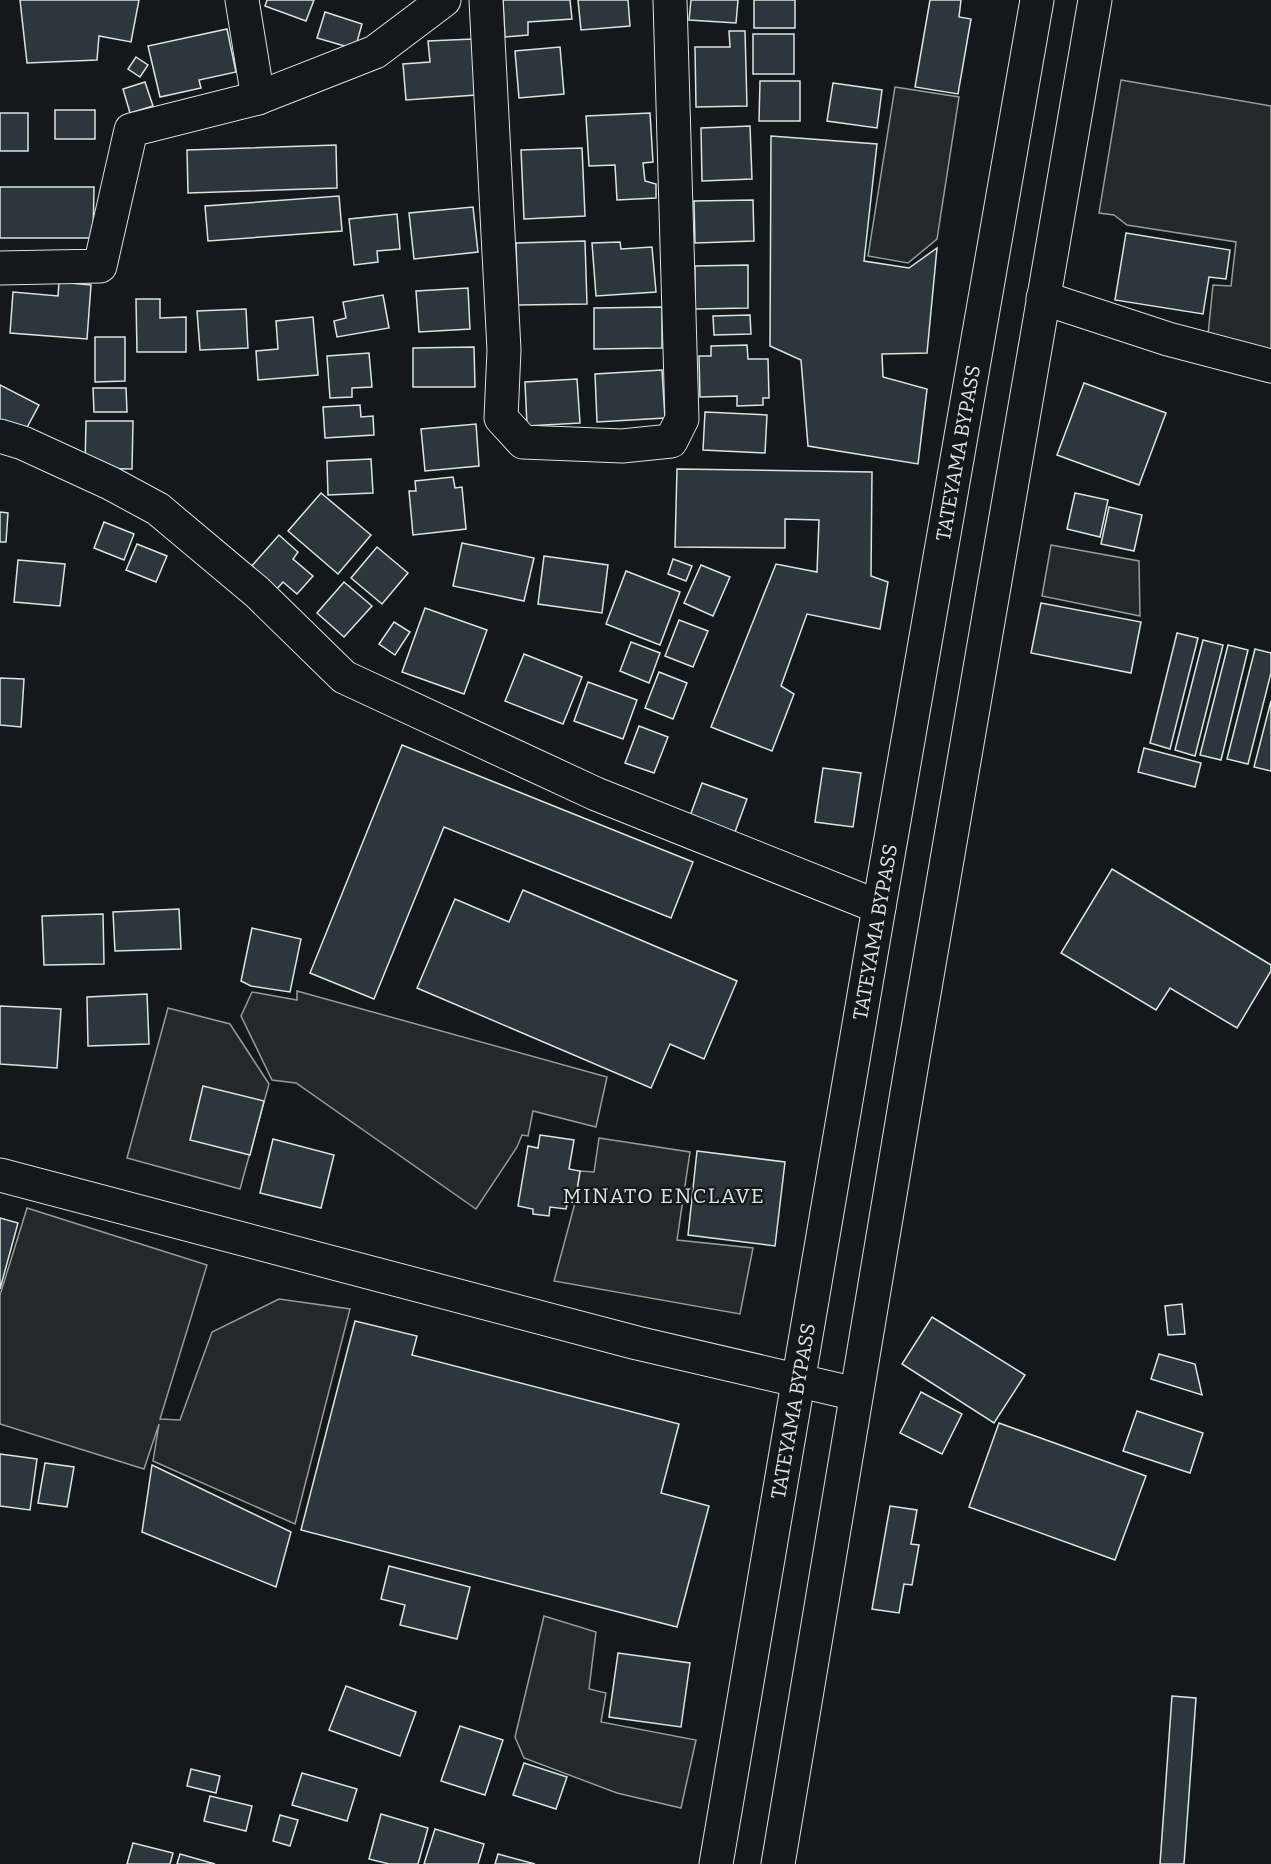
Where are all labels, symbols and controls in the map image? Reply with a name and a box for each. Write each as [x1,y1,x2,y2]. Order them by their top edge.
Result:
street label: TATEYAMA BYPASS [931,363,985,543]
street label: TATEYAMA BYPASS [848,842,902,1022]
district label: MINATO ENCLAVE [563,1183,765,1209]
street label: TATEYAMA BYPASS [766,1321,820,1501]

